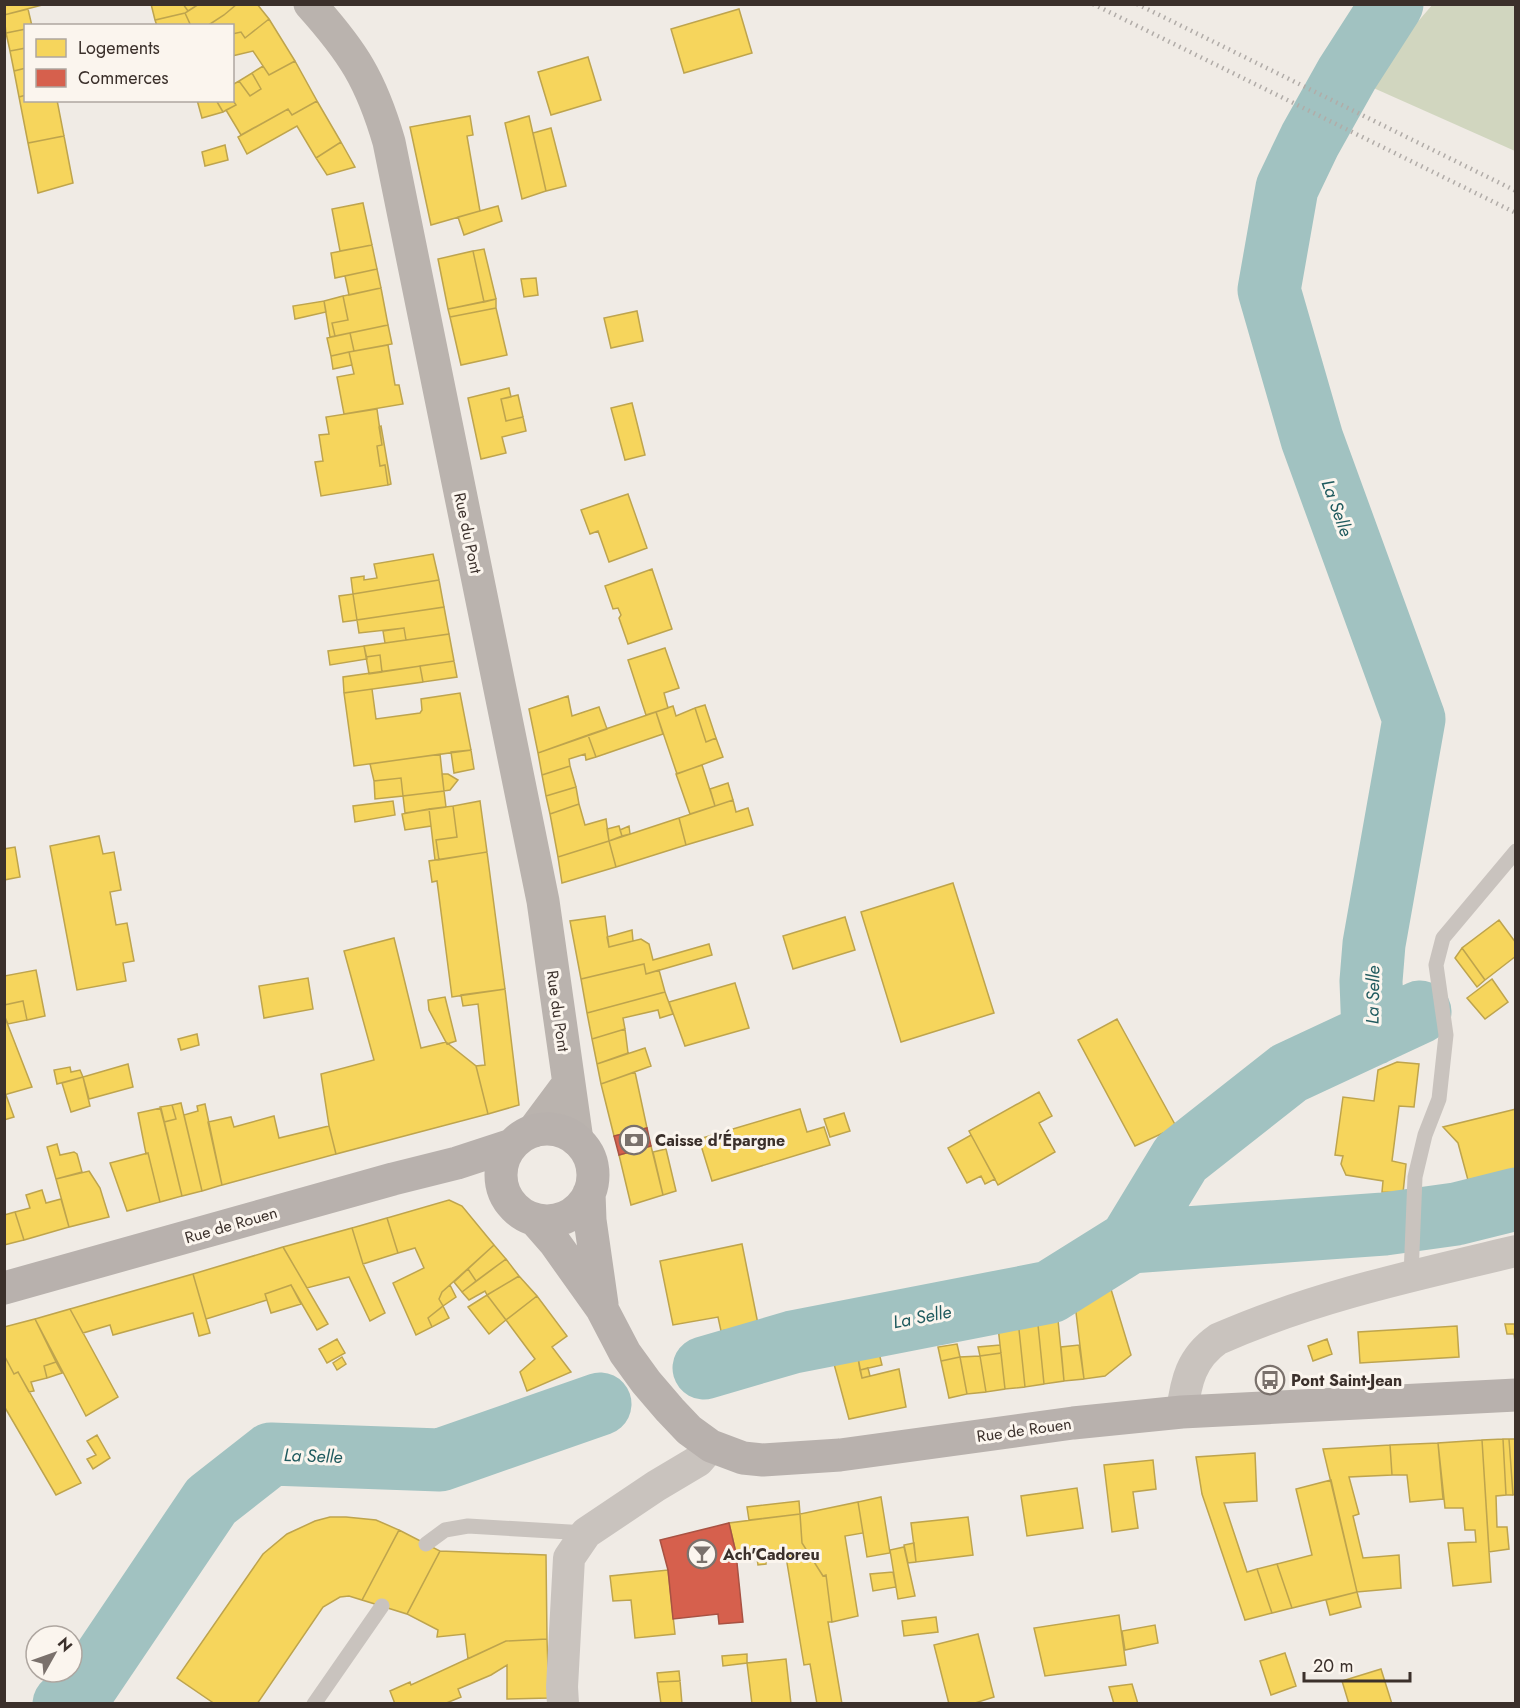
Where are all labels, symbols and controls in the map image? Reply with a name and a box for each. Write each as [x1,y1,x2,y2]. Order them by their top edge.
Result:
legend [24,24,234,102]
text: Logements [78,35,160,61]
text: Commerces [78,65,169,91]
water label: La Selle [1315,476,1359,540]
street label: Rue du Pont [448,491,488,576]
water label: La Selle [1359,965,1387,1025]
street label: Rue du Pont [541,969,575,1053]
bank icon: Caisse d'Épargne [618,1124,650,1156]
place label: Caisse d'Épargne [655,1129,785,1152]
street label: Rue de Rouen [182,1201,280,1249]
water label: La Selle [891,1299,953,1335]
bus stop icon: Pont Saint-Jean [1254,1364,1286,1396]
place label: Pont Saint-Jean [1291,1369,1402,1392]
street label: Rue de Rouen [975,1412,1073,1448]
water label: La Selle [283,1442,343,1470]
bar icon: Ach'Cadoreu [686,1538,718,1570]
place label: Ach'Cadoreu [722,1543,820,1566]
north arrow [24,1624,84,1684]
text: N [52,1632,78,1657]
scale bar [1304,1645,1410,1683]
text: 20 m [1313,1653,1353,1679]

